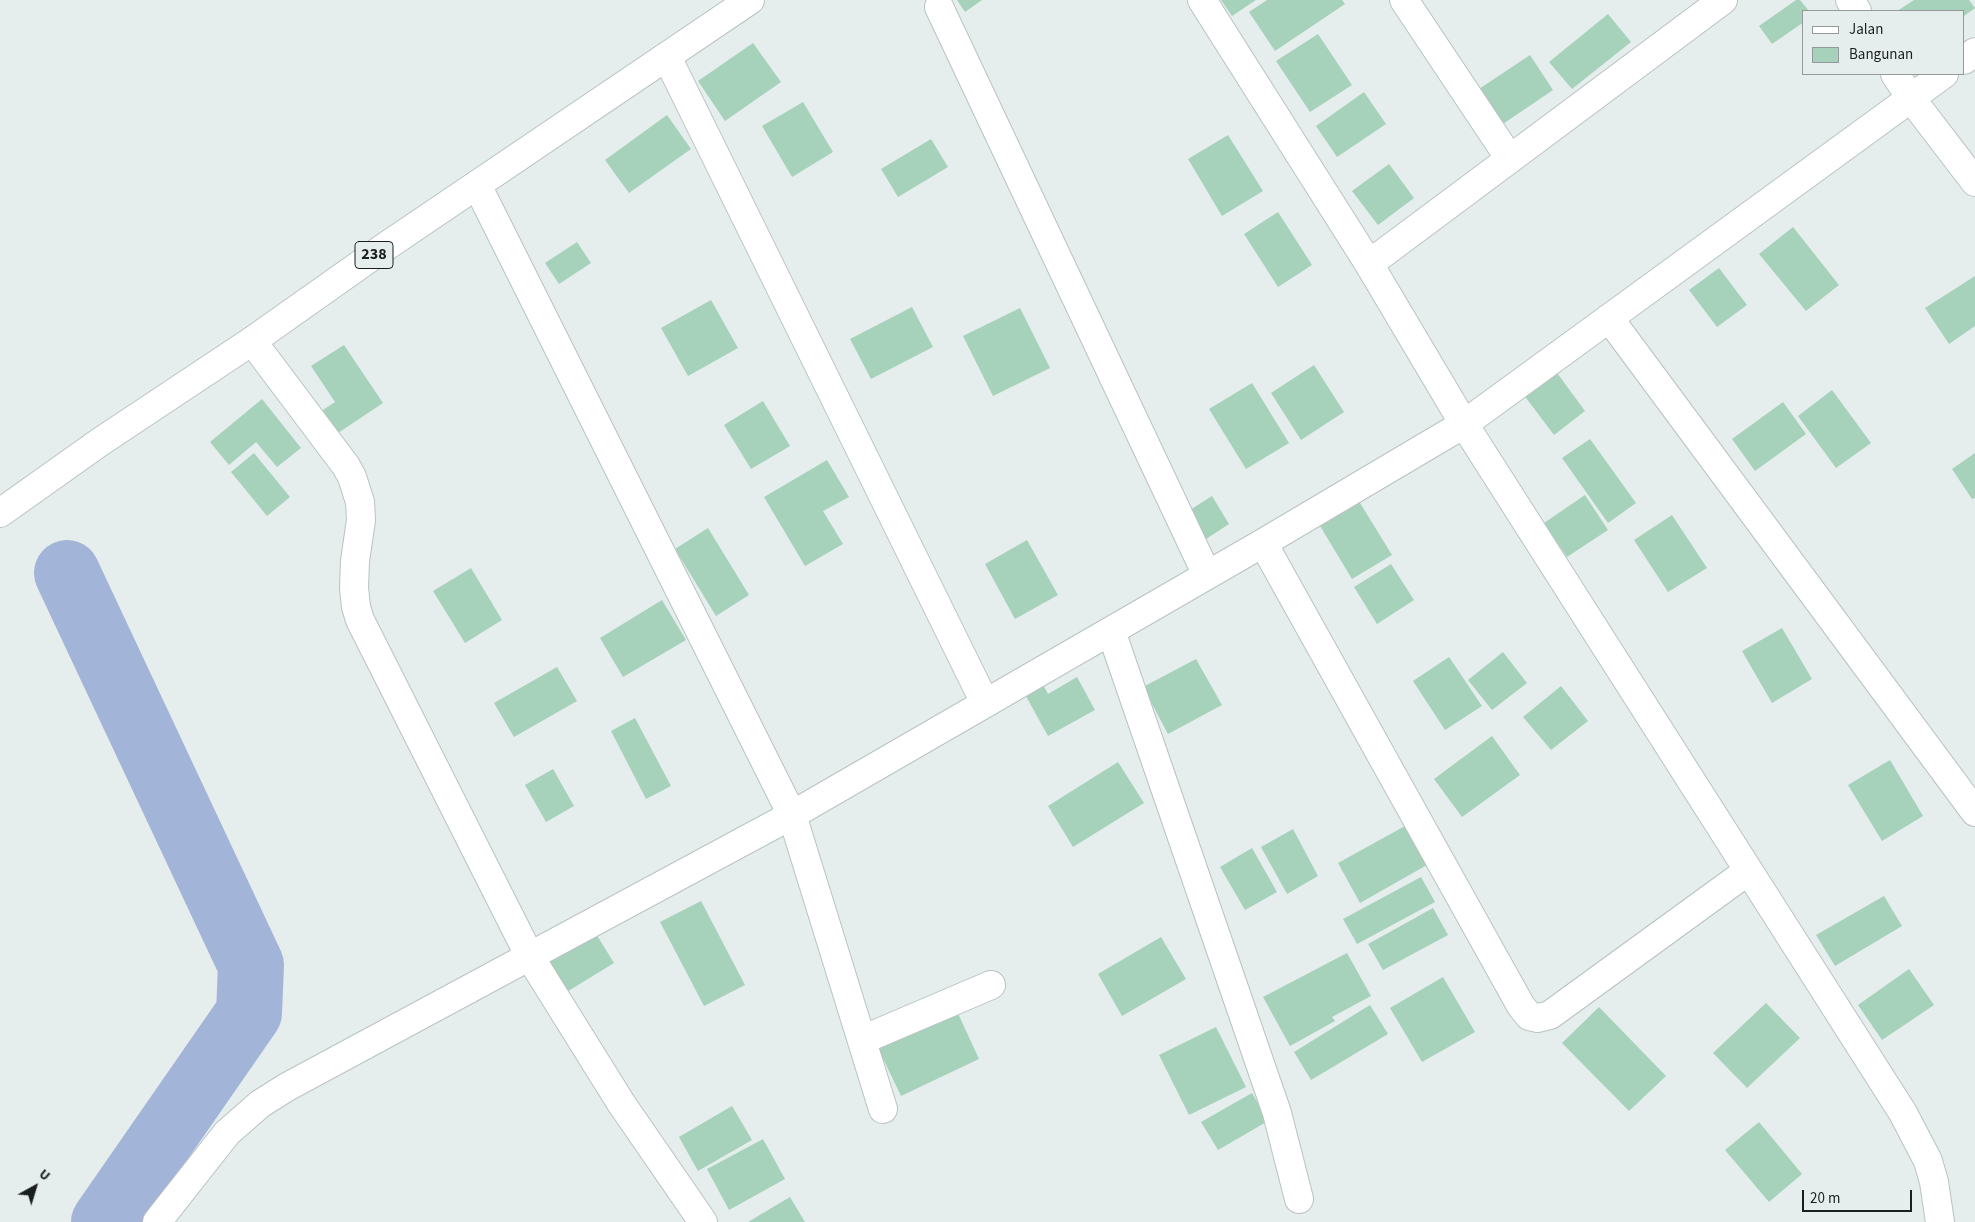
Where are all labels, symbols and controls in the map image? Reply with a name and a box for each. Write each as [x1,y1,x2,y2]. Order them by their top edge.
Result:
legend [1802,10,1965,75]
text: Jalan [1849,19,1883,40]
text: Bangunan [1849,44,1913,65]
road number: 238 [355,242,393,268]
north arrow [10,1162,60,1212]
text: U [35,1165,54,1186]
scale bar [1805,1180,1915,1212]
text: 20 m [1810,1188,1840,1209]

